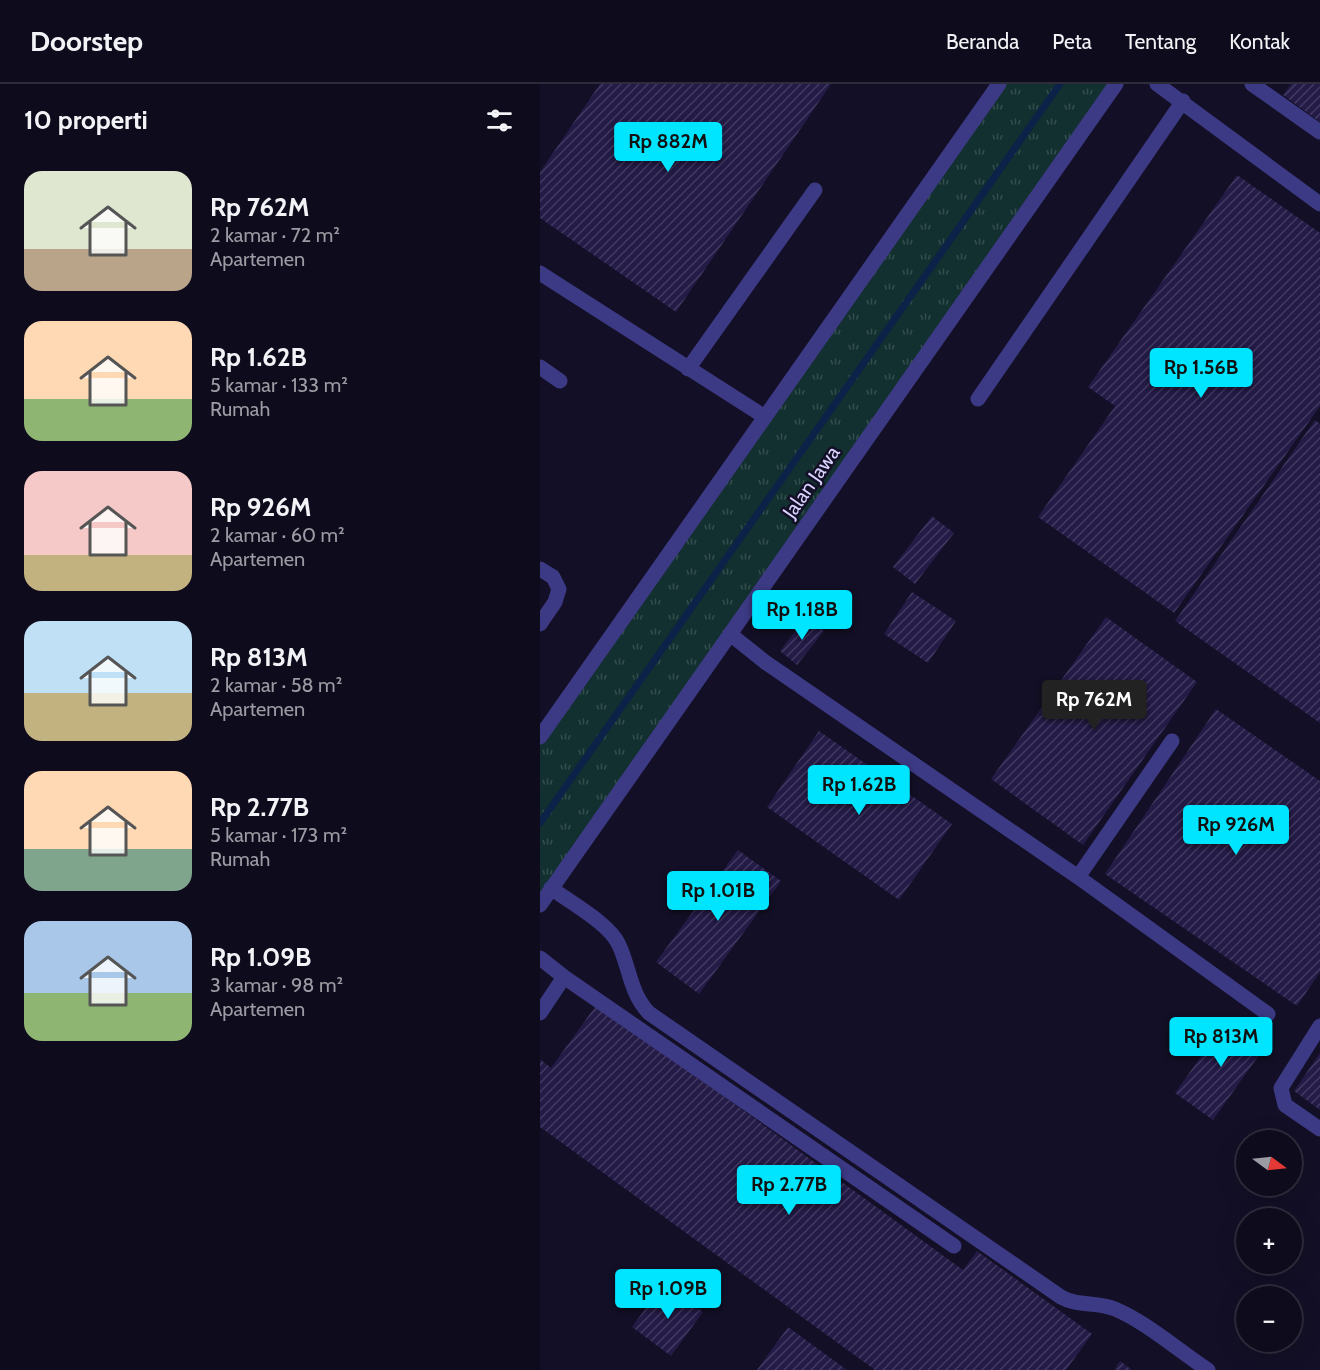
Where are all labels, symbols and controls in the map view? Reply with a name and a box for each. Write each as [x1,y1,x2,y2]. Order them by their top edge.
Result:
text: Doorstep [30,24,143,58]
text: Beranda [946,29,1019,54]
text: Peta [1052,29,1092,54]
text: Tentang [1125,29,1196,54]
text: Kontak [1229,29,1290,54]
text: 10 properti [24,104,148,136]
icon: filters [483,104,516,137]
pin: Rp 882M [613,122,723,173]
text: Rp 882M [628,129,708,153]
text: Rp 762M [210,191,310,223]
icon: home [72,195,144,267]
text: 2 kamar · 72 m² [210,223,340,247]
text: Apartemen [210,247,305,271]
text: Rp 1.62B [210,341,307,373]
icon: home [72,345,144,417]
pin: Rp 1.56B [1139,348,1263,399]
text: Rp 1.56B [1164,355,1238,379]
text: 5 kamar · 133 m² [210,373,348,397]
text: Rumah [210,397,270,421]
street label: Jalan Jawa [777,441,845,524]
text: Rp 926M [210,491,311,523]
icon: home [72,495,144,567]
text: 2 kamar · 60 m² [210,523,345,547]
text: Apartemen [210,547,305,571]
pin: Rp 1.18B [740,590,864,641]
text: Rp 1.18B [766,597,838,621]
text: Rp 813M [210,641,308,673]
icon: home [72,645,144,717]
text: 2 kamar · 58 m² [210,673,342,697]
pin: Rp 762M [1039,680,1149,731]
text: Rp 762M [1056,687,1132,711]
text: Apartemen [210,697,305,721]
pin: Rp 1.62B [797,765,921,816]
text: Rp 1.62B [822,772,896,796]
text: Rp 2.77B [210,791,309,823]
icon: home [72,795,144,867]
pin: Rp 926M [1181,805,1291,856]
text: Rp 926M [1197,812,1275,836]
text: 5 kamar · 173 m² [210,823,347,847]
text: Rumah [210,847,270,871]
pin: Rp 1.01B [656,871,780,922]
text: Rp 1.01B [681,878,755,902]
text: Rp 1.09B [210,941,311,973]
icon: home [72,945,144,1017]
text: 3 kamar · 98 m² [210,973,343,997]
text: Apartemen [210,997,305,1021]
pin: Rp 813M [1166,1017,1276,1068]
text: Rp 813M [1183,1024,1259,1048]
north arrow [1236,1130,1302,1196]
map controls [1236,1130,1302,1352]
pin: Rp 2.77B [727,1165,851,1216]
text: Rp 2.77B [751,1172,827,1196]
button: + [1236,1208,1302,1274]
pin: Rp 1.09B [606,1269,730,1320]
text: Rp 1.09B [629,1276,707,1300]
button: − [1236,1286,1302,1352]

